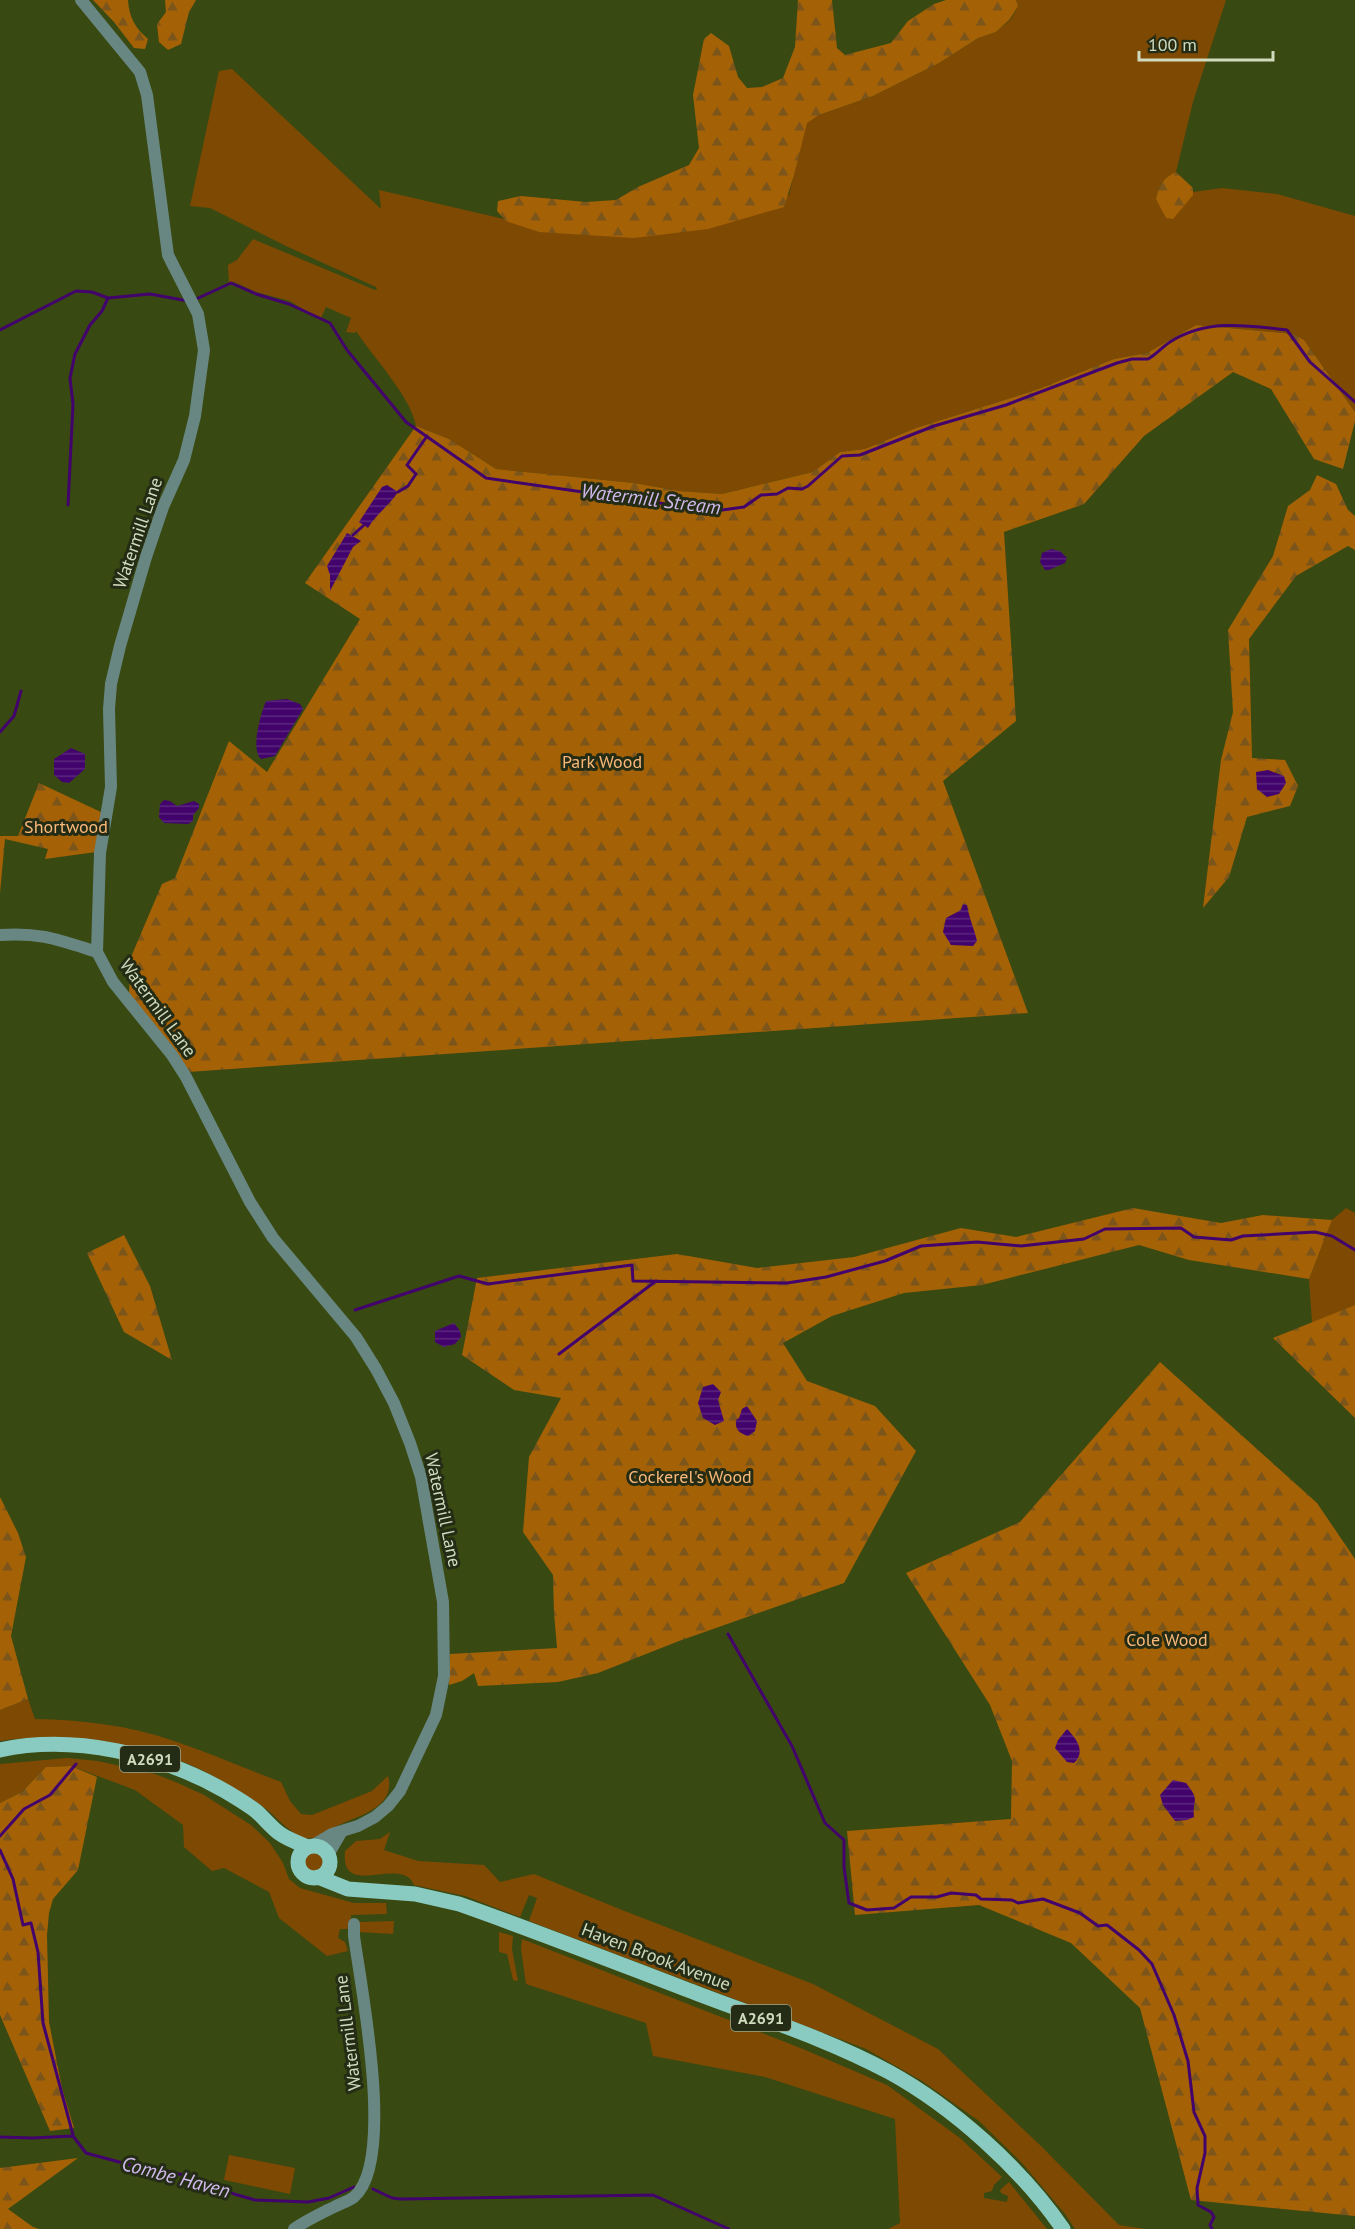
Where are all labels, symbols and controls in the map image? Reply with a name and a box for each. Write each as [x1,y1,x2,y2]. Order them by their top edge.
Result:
scale bar [1139,24,1272,62]
text: 100 m [1148,33,1197,56]
street label: Watermill Lane [108,474,167,591]
water label: Watermill Stream [580,478,722,520]
park label: Park Wood [562,750,642,773]
park label: Shortwood [24,815,108,838]
street label: Watermill Lane [115,954,202,1061]
street label: Watermill Lane [420,1451,467,1569]
park label: Cockerel's Wood [628,1465,752,1488]
park label: Cole Wood [1126,1628,1208,1651]
road number: A2691 [120,1746,180,1772]
street label: Haven Brook Avenue [578,1918,734,1996]
street label: Watermill Lane [329,1974,366,2092]
road number: A2691 [731,2005,791,2031]
water label: Combe Haven [119,2150,233,2204]

